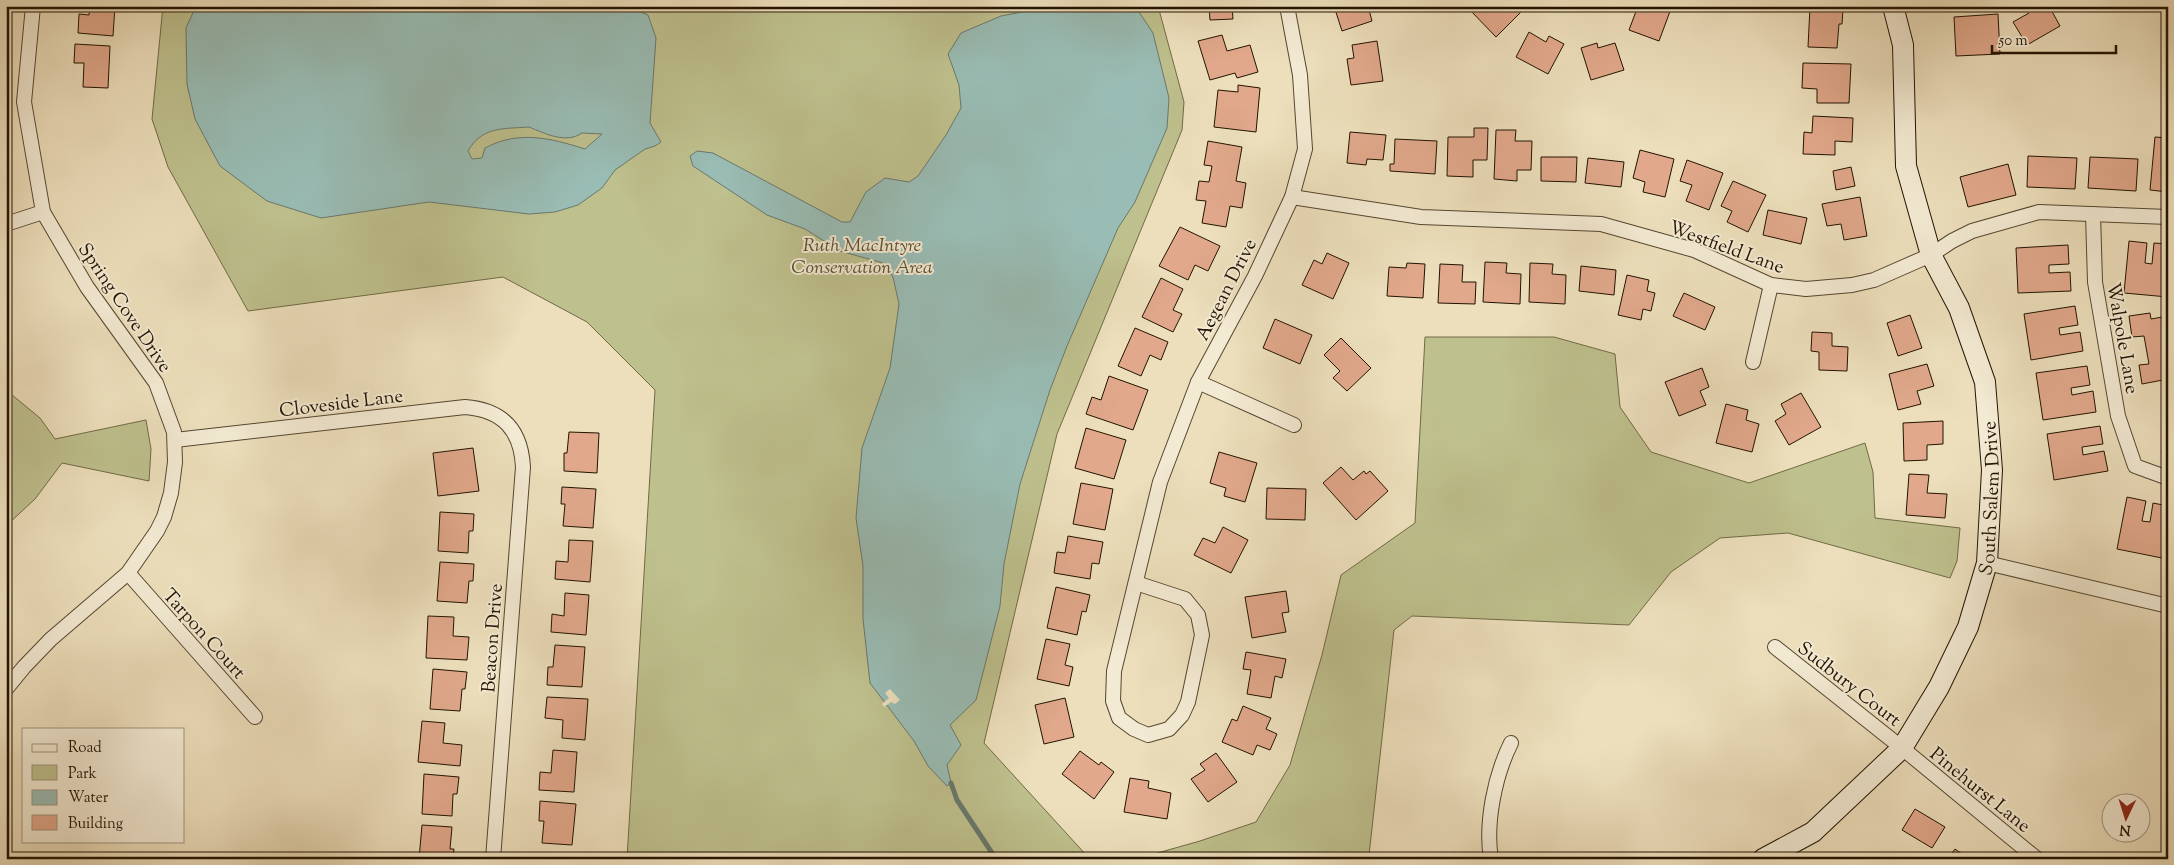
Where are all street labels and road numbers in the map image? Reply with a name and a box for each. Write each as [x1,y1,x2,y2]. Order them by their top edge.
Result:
street label: Westfield Lane [1665,215,1788,282]
street label: Aegean Drive [1190,234,1265,346]
street label: Spring Cove Drive [70,238,178,379]
street label: Walpole Lane [2098,281,2145,396]
street label: Cloveside Lane [278,383,405,425]
street label: South Salem Drive [1973,420,2008,579]
street label: Beacon Drive [476,583,511,694]
street label: Tarpon Court [155,584,251,686]
street label: Sudbury Court [1791,636,1906,734]
street label: Pinehurst Lane [1923,742,2036,840]

